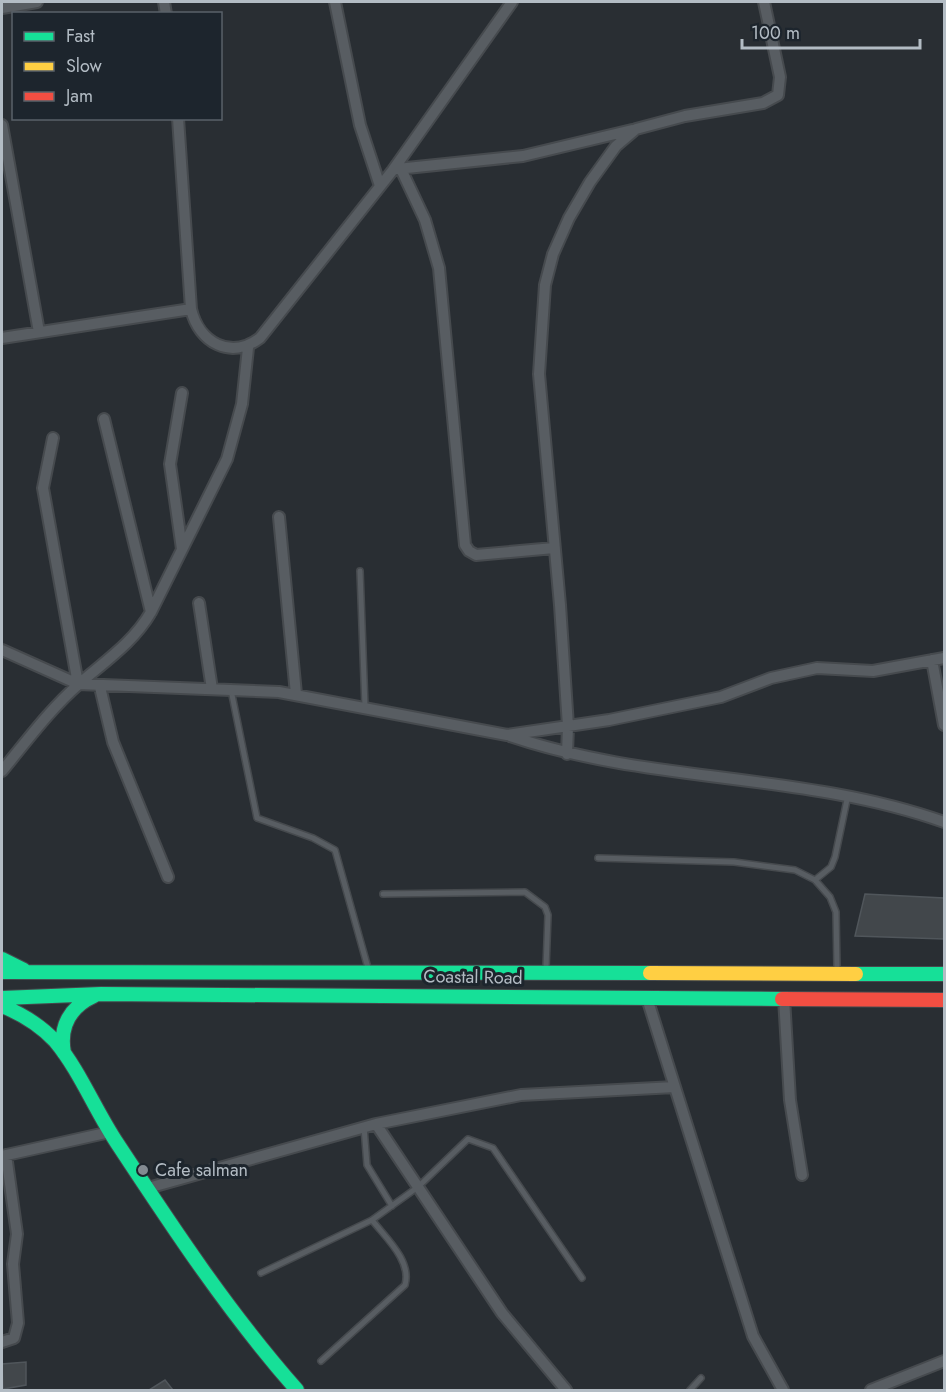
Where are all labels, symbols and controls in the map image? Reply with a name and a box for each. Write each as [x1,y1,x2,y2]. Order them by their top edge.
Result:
legend [12,12,222,120]
scale bar [742,12,920,50]
text: 100 m [751,20,800,46]
text: Fast [66,23,95,49]
text: Slow [66,53,103,79]
text: Jam [64,83,93,109]
street label: Coastal Road [423,963,523,991]
place label: Cafe salman [155,1157,248,1183]
marker: Cafe salman [136,1163,150,1177]

